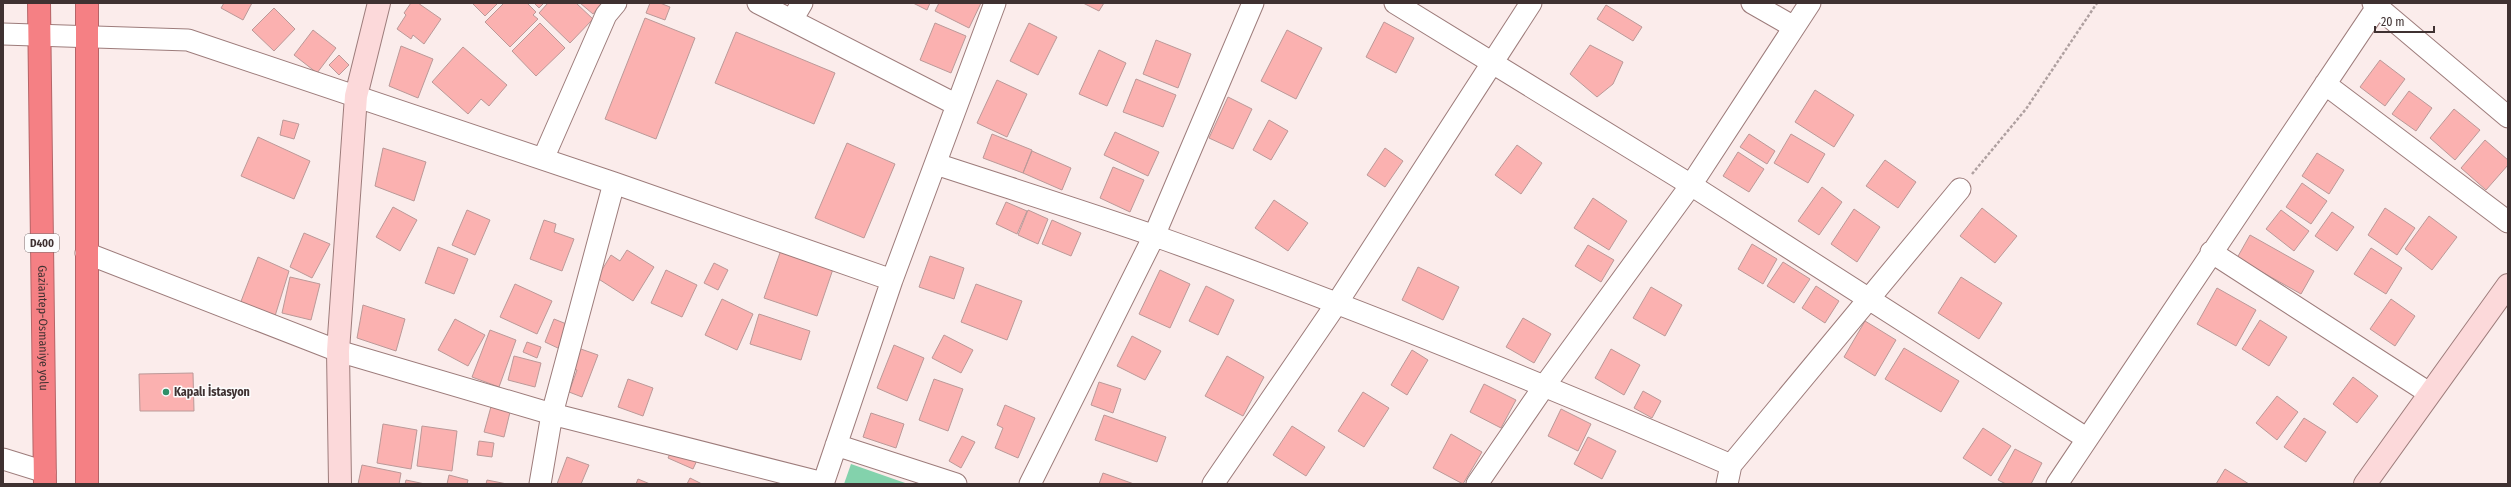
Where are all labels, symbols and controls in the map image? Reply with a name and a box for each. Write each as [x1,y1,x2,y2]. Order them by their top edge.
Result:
scale bar [2375,8,2434,34]
text: 20 m [2381,15,2405,29]
road number: D400 [25,234,59,252]
street label: Gaziantep-Osmaniye yolu [35,265,51,391]
place label: Kapalı İstasyon [174,384,250,399]
marker: Kapalı İstasyon [161,387,171,397]

